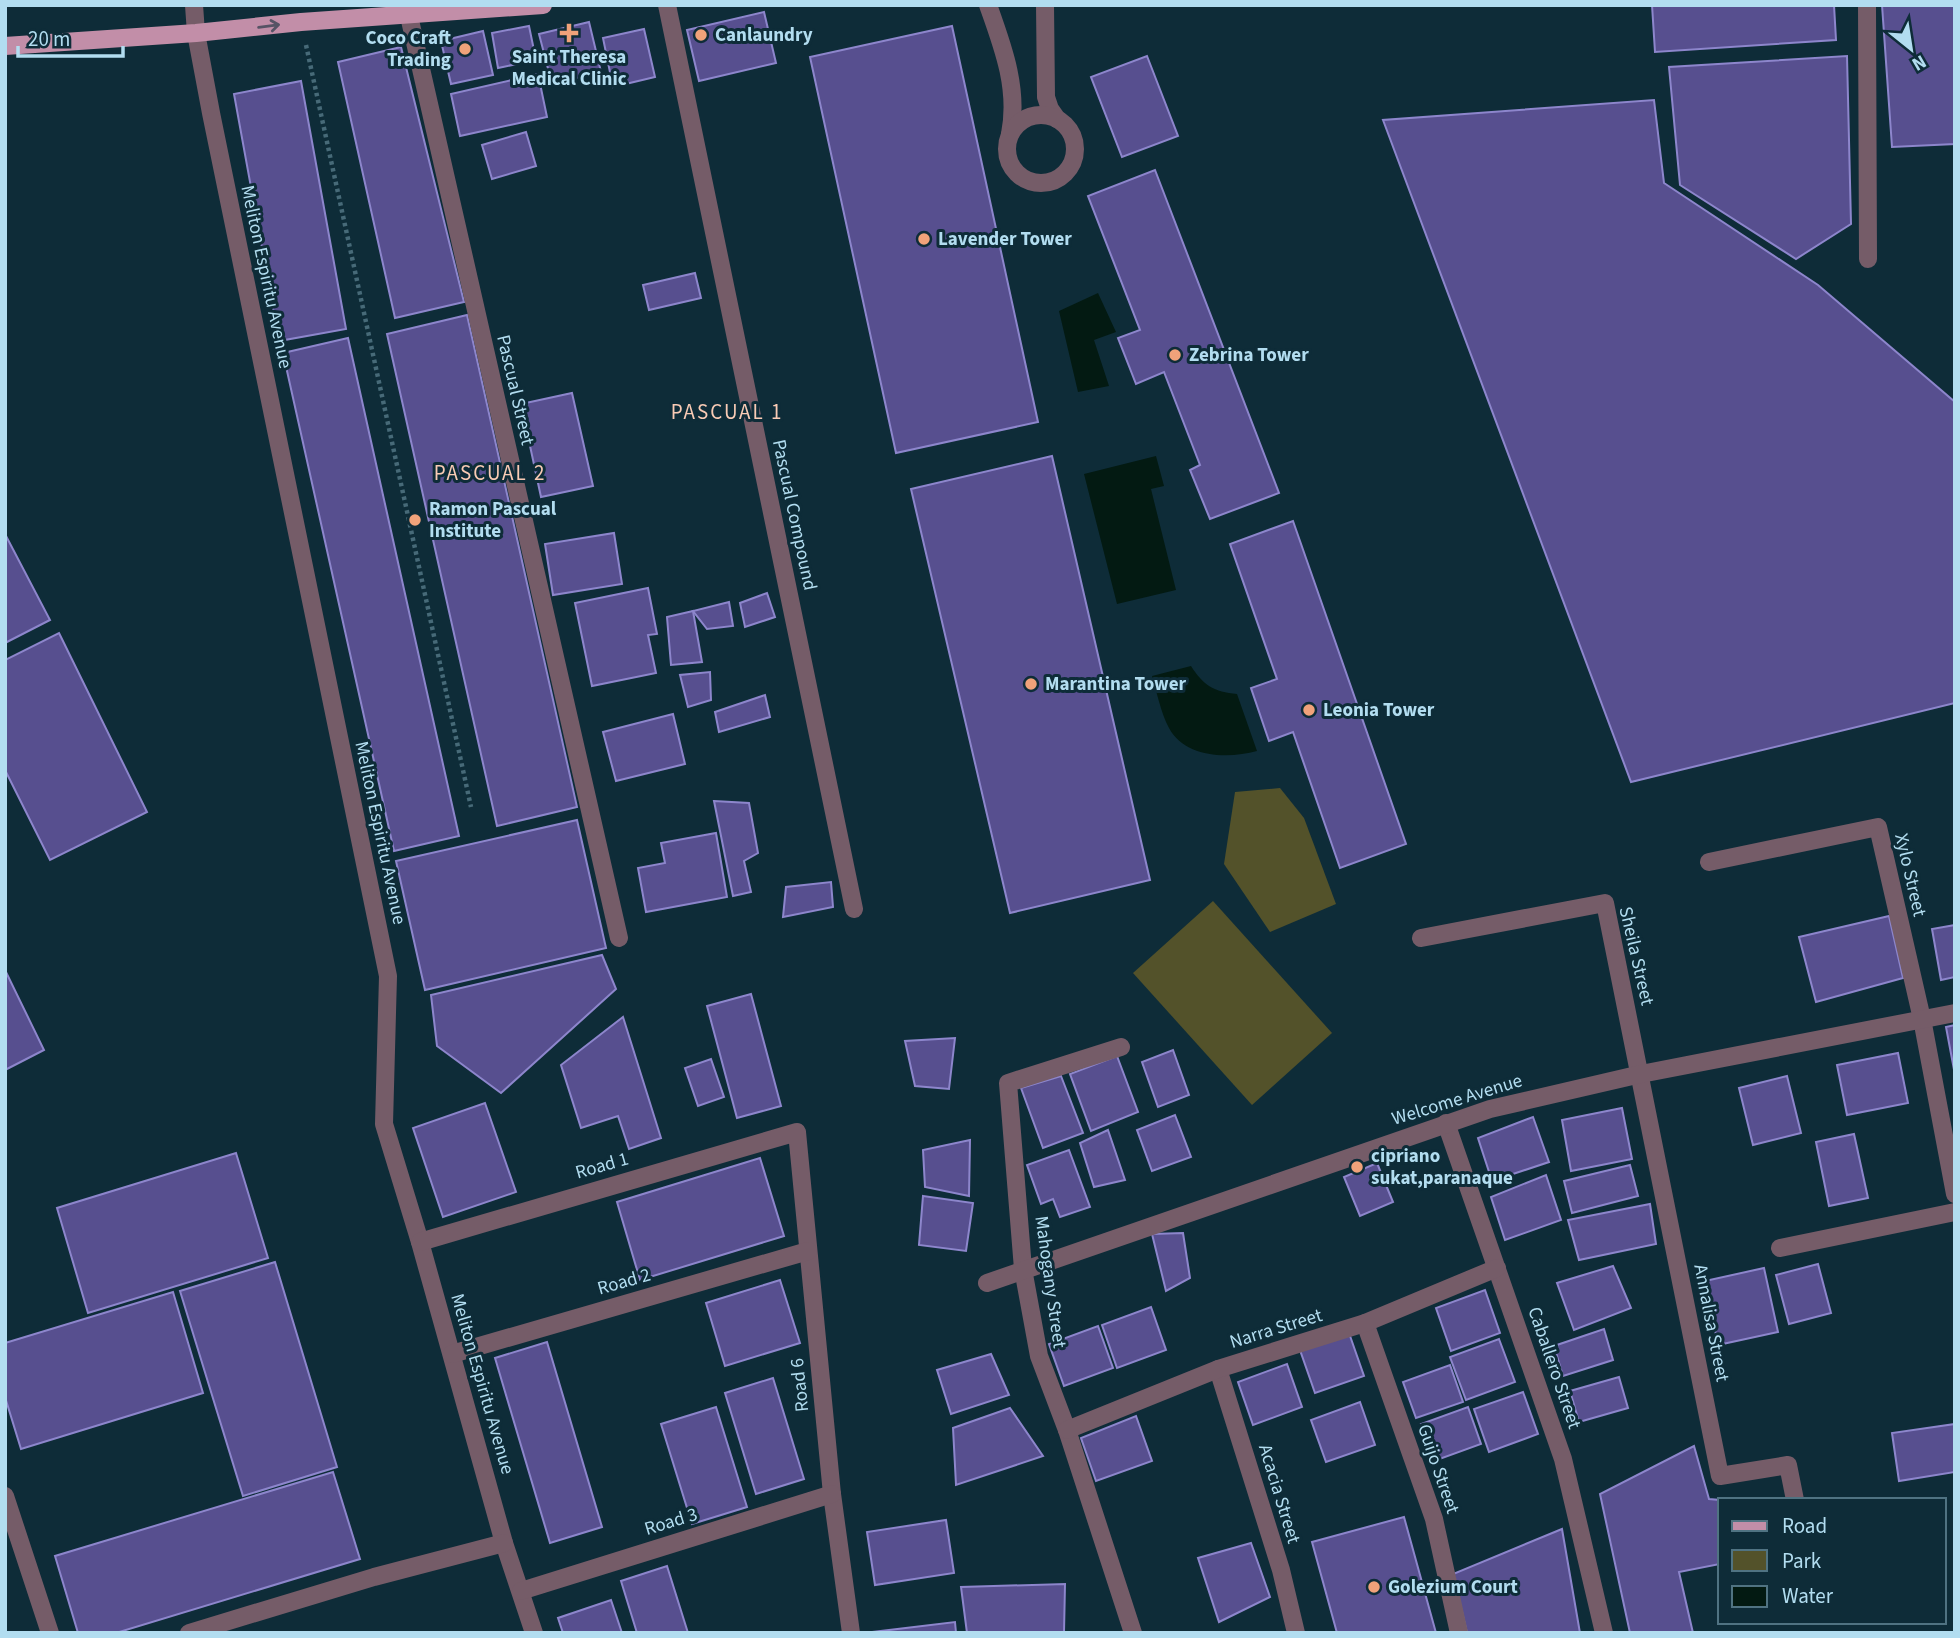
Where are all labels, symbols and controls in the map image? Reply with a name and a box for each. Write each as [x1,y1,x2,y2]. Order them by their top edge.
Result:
scale bar [18,14,122,58]
north arrow [1876,14,1946,84]
one-way arrow [257,19,280,32]
place label: Canlaundry [715,22,813,49]
marker: Saint Theresa Medical Clinic [559,23,579,43]
text: 20 m [28,24,70,54]
place label: Coco Craft Trading [366,25,451,74]
marker: Canlaundry [693,27,709,43]
marker: Coco Craft Trading [457,41,473,57]
place label: Saint Theresa Medical Clinic [511,44,627,93]
text: N [1907,48,1931,77]
street label: Meliton Espiritu Avenue [233,183,299,371]
place label: Lavender Tower [938,226,1072,253]
marker: Lavender Tower [916,231,932,247]
street label: Pascual Street [489,332,541,448]
place label: Zebrina Tower [1189,342,1309,369]
marker: Zebrina Tower [1167,347,1183,363]
district label: PASCUAL 1 [671,397,783,427]
street label: Pascual Compound [765,437,823,593]
district label: PASCUAL 2 [434,458,546,488]
place label: Ramon Pascual Institute [429,496,557,545]
marker: Ramon Pascual Institute [407,512,423,528]
place label: Marantina Tower [1045,671,1187,698]
marker: Marantina Tower [1023,676,1039,692]
place label: Leonia Tower [1323,697,1435,724]
marker: Leonia Tower [1301,702,1317,718]
street label: Meliton Espiritu Avenue [347,739,413,927]
street label: Xylo Street [1887,831,1933,920]
street label: Sheila Street [1612,904,1661,1009]
street label: Welcome Avenue [1388,1067,1526,1133]
place label: cipriano sukat,paranaque [1371,1143,1513,1192]
street label: Road 1 [572,1146,632,1186]
marker: cipriano sukat,paranaque [1349,1159,1365,1175]
street label: Mahogany Street [1027,1214,1073,1351]
street label: Road 2 [594,1262,654,1302]
street label: Annalisa Street [1686,1262,1736,1385]
street label: Meliton Espiritu Avenue [443,1290,521,1478]
street label: Narra Street [1226,1302,1326,1356]
street label: Caballero Street [1520,1303,1588,1433]
street label: Road 6 [784,1357,816,1413]
street label: Guijo Street [1410,1421,1466,1518]
street label: Acacia Street [1251,1441,1307,1548]
legend [1718,1498,1946,1624]
street label: Road 3 [641,1501,701,1543]
text: Road [1782,1511,1827,1541]
text: Park [1782,1546,1822,1576]
place label: Golezium Court [1388,1574,1518,1601]
marker: Golezium Court [1366,1579,1382,1595]
text: Water [1782,1581,1834,1611]

